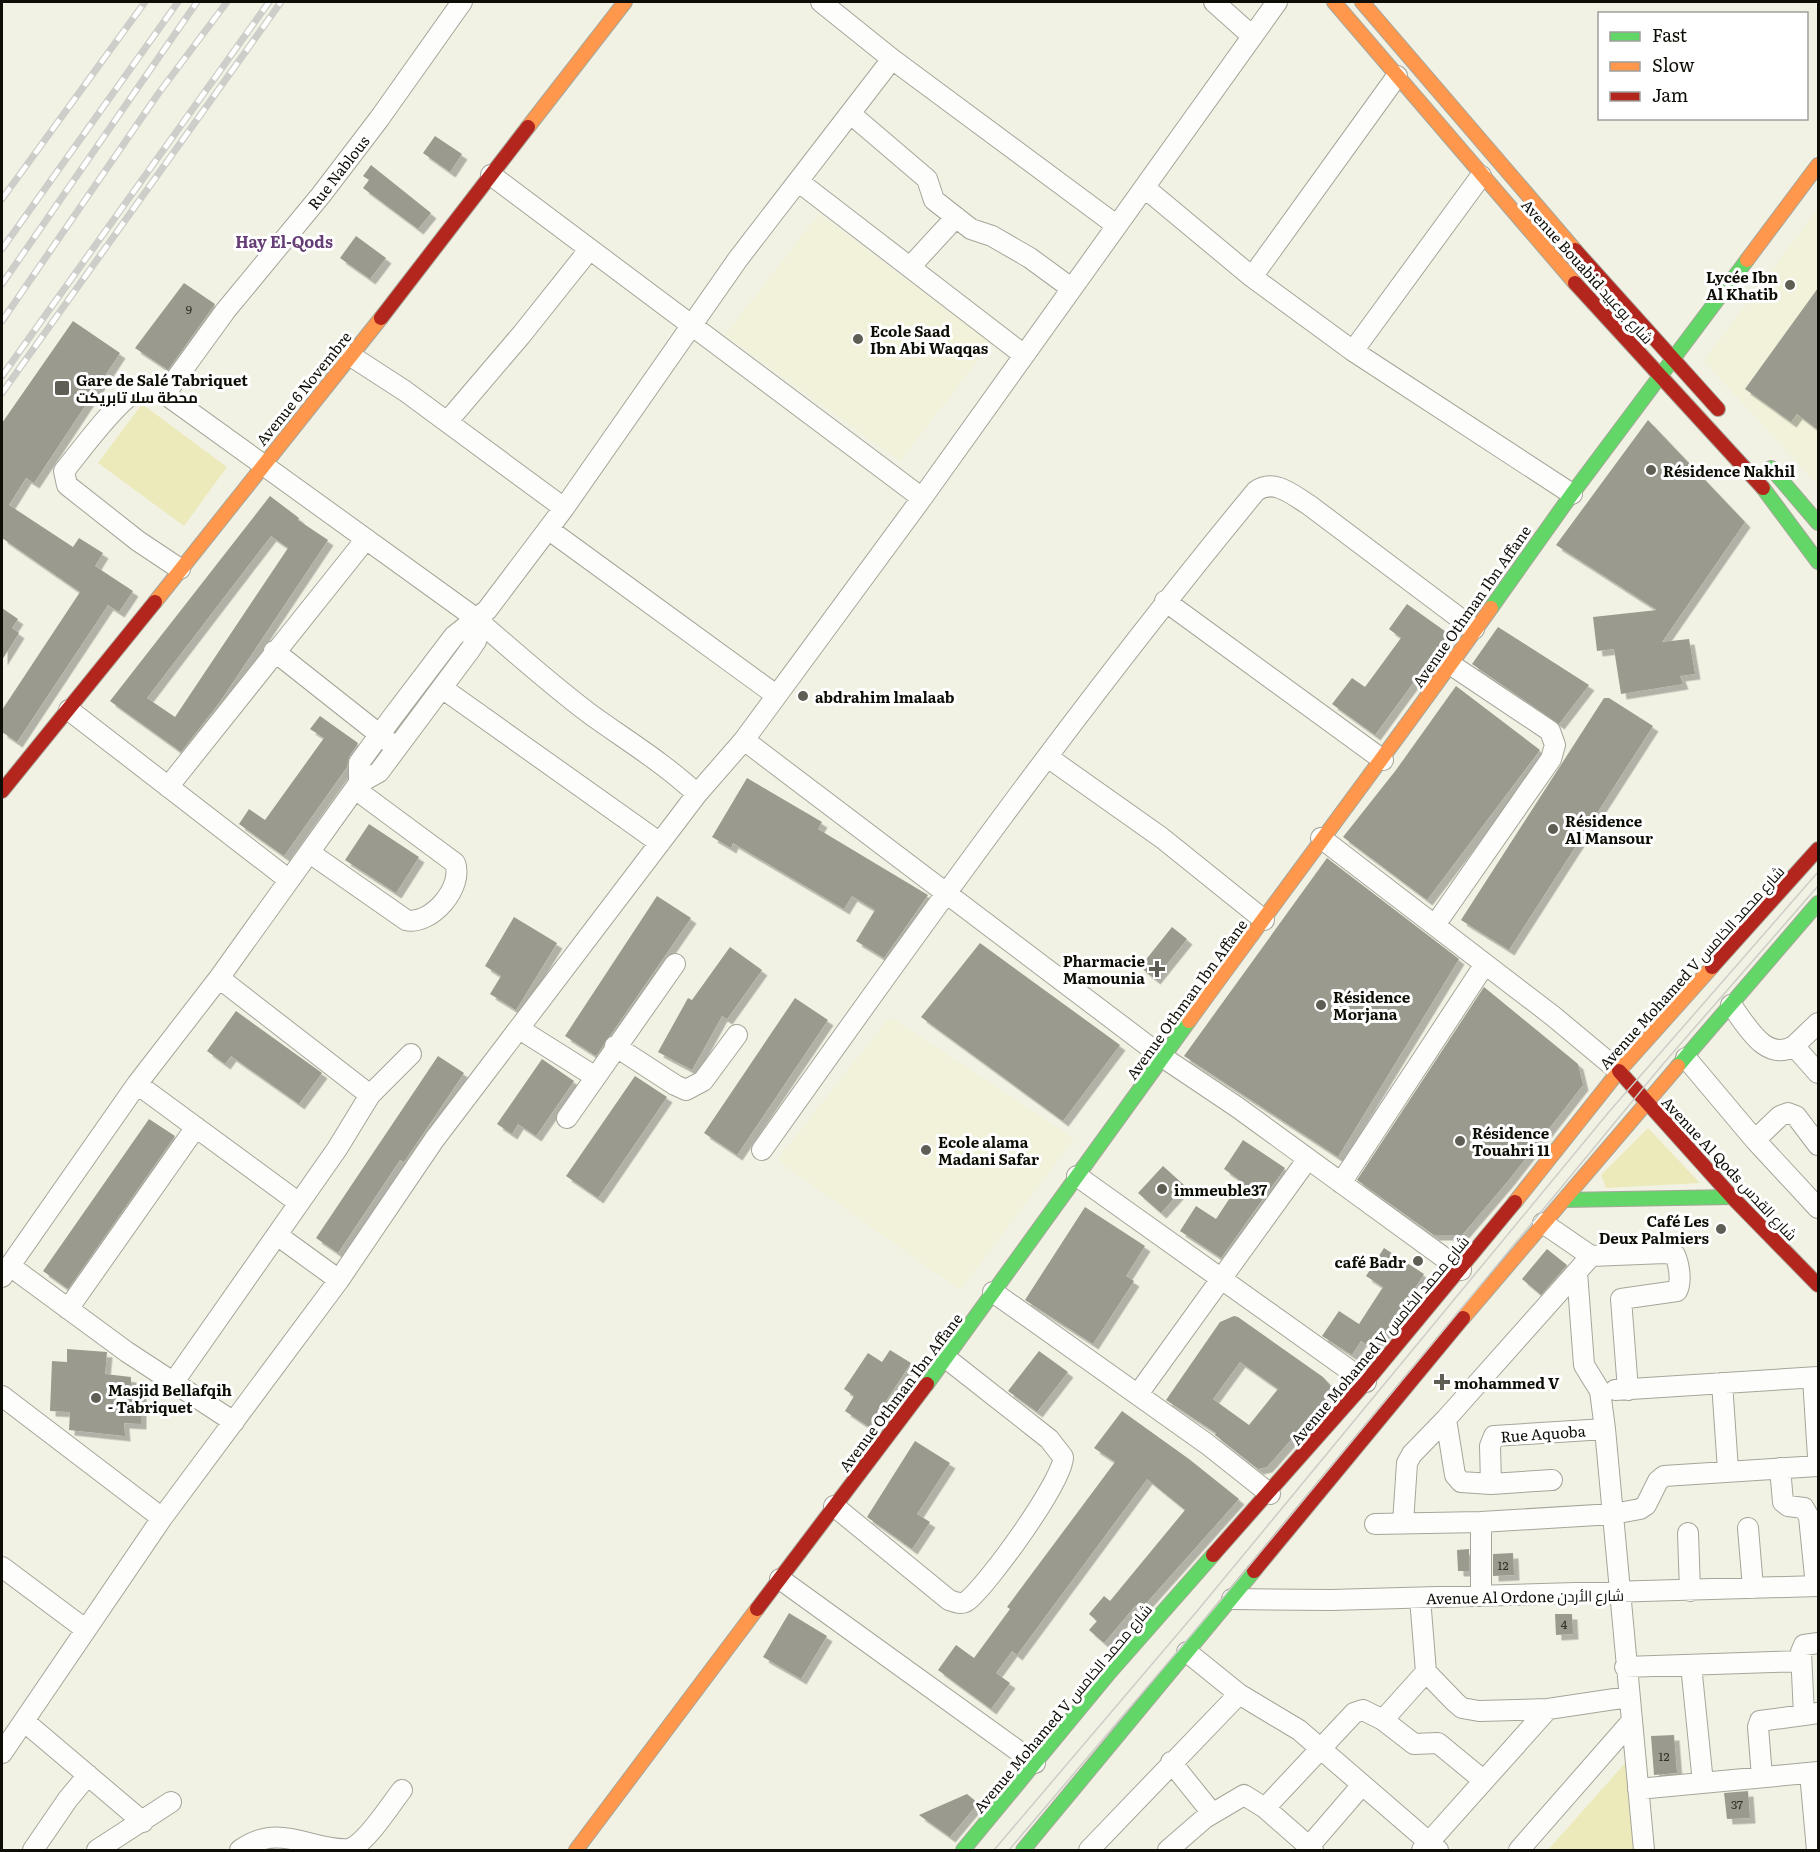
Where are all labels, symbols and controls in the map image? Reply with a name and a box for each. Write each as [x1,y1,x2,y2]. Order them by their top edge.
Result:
legend [1598,12,1808,120]
text: Fast [1652,21,1688,48]
text: Slow [1652,51,1695,78]
text: Jam [1652,81,1688,108]
street label: Rue Nablous [302,130,374,214]
street label: Avenue Bouabid شارع بوعبيد [1516,193,1660,349]
district label: Hay El-Qods [235,229,333,253]
place label: Lycée Ibn Al Khatib [1706,265,1779,305]
marker: Lycée Ibn Al Khatib [1783,278,1797,292]
house number: 9 [186,300,192,318]
place label: Ecole Saad Ibn Abi Waqqas [870,319,989,359]
street label: Avenue 6 Novembre [250,326,356,450]
marker: Ecole Saad Ibn Abi Waqqas [851,332,865,346]
place label: Gare de Salé Tabriquet محطة سلا تابريكت [76,368,248,408]
marker: Gare de Salé Tabriquet محطة سلا تابريكت [53,379,71,397]
place label: Résidence Nakhil [1663,459,1796,482]
marker: Résidence Nakhil [1644,463,1658,477]
street label: Avenue Othman Ibn Affane [1406,520,1536,692]
place label: abdrahim lmalaab [815,685,955,708]
marker: abdrahim lmalaab [796,689,810,703]
place label: Résidence Al Mansour [1565,809,1653,849]
marker: Résidence Al Mansour [1546,822,1560,836]
street label: Avenue Mohamed V شارع محمد الخامس [1593,860,1790,1075]
street label: Avenue Othman Ibn Affane [1120,914,1252,1084]
place label: Pharmacie Mamounia [1063,949,1146,989]
marker: Pharmacie Mamounia [1150,962,1164,976]
place label: Résidence Morjana [1333,985,1411,1025]
marker: Résidence Morjana [1314,998,1328,1012]
street label: Avenue Al Qods شارع القدس [1656,1091,1803,1246]
place label: Résidence Touahri 11 [1472,1121,1550,1161]
place label: Ecole alama Madani Safar [938,1130,1039,1170]
marker: Résidence Touahri 11 [1453,1134,1467,1148]
marker: Ecole alama Madani Safar [919,1143,933,1157]
place label: immeuble37 [1174,1178,1268,1201]
marker: immeuble37 [1155,1182,1169,1196]
place label: Café Les Deux Palmiers [1599,1209,1710,1249]
marker: Café Les Deux Palmiers [1714,1222,1728,1236]
street label: Avenue Mohamed V شارع محمد الخامس [1284,1230,1474,1450]
place label: café Badr [1335,1250,1406,1273]
marker: café Badr [1411,1254,1425,1268]
street label: Avenue Othman Ibn Affane [833,1308,968,1476]
place label: mohammed V [1454,1371,1560,1394]
marker: mohammed V [1435,1375,1449,1389]
place label: Masjid Bellafqih - Tabriquet [108,1378,232,1418]
marker: Masjid Bellafqih - Tabriquet [89,1391,103,1405]
street label: Rue Aquoba [1500,1418,1587,1447]
house number: 12 [1498,1556,1508,1574]
street label: Avenue Al Ordone شارع الأردن [1426,1583,1624,1610]
street label: Avenue Mohamed V شارع محمد الخامس [967,1598,1157,1818]
house number: 4 [1561,1615,1568,1633]
house number: 12 [1659,1747,1669,1765]
house number: 37 [1731,1795,1743,1813]

